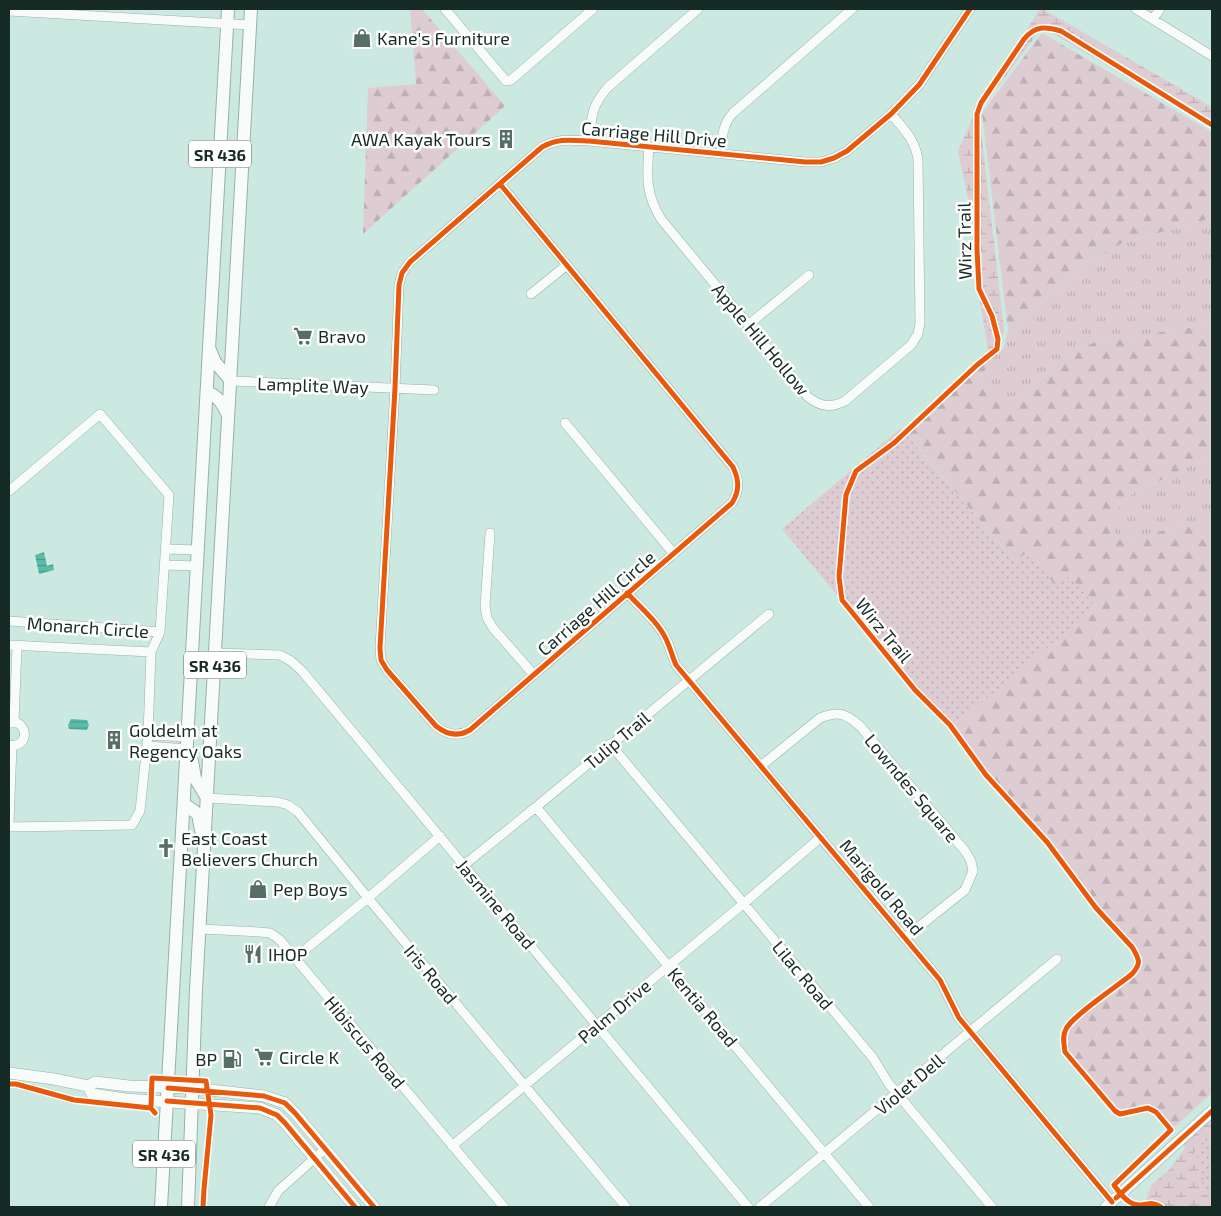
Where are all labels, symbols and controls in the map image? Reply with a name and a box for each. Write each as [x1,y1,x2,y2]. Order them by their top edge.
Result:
shop icon: Kane's Furniture [351,27,373,49]
place label: Kane's Furniture [377,27,510,49]
street label: Carriage Hill Drive [580,117,728,151]
place label: AWA Kayak Tours [351,128,491,150]
building icon: AWA Kayak Tours [495,128,517,150]
road number: SR 436 [189,140,251,168]
street label: Wirz Trail [952,202,976,280]
street label: Apple Hill Hollow [708,278,814,400]
supermarket icon: Bravo [292,325,314,347]
place label: Bravo [318,325,366,347]
street label: Lamplite Way [257,372,370,398]
street label: Carriage Hill Circle [533,546,659,660]
street label: Wirz Trail [851,593,917,667]
street label: Monarch Circle [26,612,150,642]
road number: SR 436 [184,652,246,678]
street label: Tulip Trail [580,706,655,774]
place label: Goldelm at Regency Oaks [129,719,242,762]
building icon: Goldelm at Regency Oaks [103,729,125,751]
street label: Lowndes Square [860,729,964,847]
place label: East Coast Believers Church [181,827,318,870]
street label: Marigold Road [835,834,929,940]
church icon: East Coast Believers Church [155,837,177,859]
street label: Jasmine Road [452,854,540,954]
shop icon: Pep Boys [247,878,269,900]
place label: Pep Boys [273,878,348,900]
street label: Lilac Road [768,936,838,1014]
street label: Iris Road [400,940,462,1008]
restaurant icon: IHOP [242,943,264,965]
place label: IHOP [268,943,307,965]
street label: Kentia Road [663,963,743,1051]
street label: Palm Drive [573,974,655,1048]
street label: Hibiscus Road [320,991,410,1093]
supermarket icon: Circle K [253,1046,275,1068]
place label: Circle K [279,1046,340,1068]
place label: BP [195,1048,217,1070]
fuel station icon: BP [221,1048,243,1070]
street label: Violet Dell [870,1048,949,1119]
road number: SR 436 [133,1140,195,1168]

